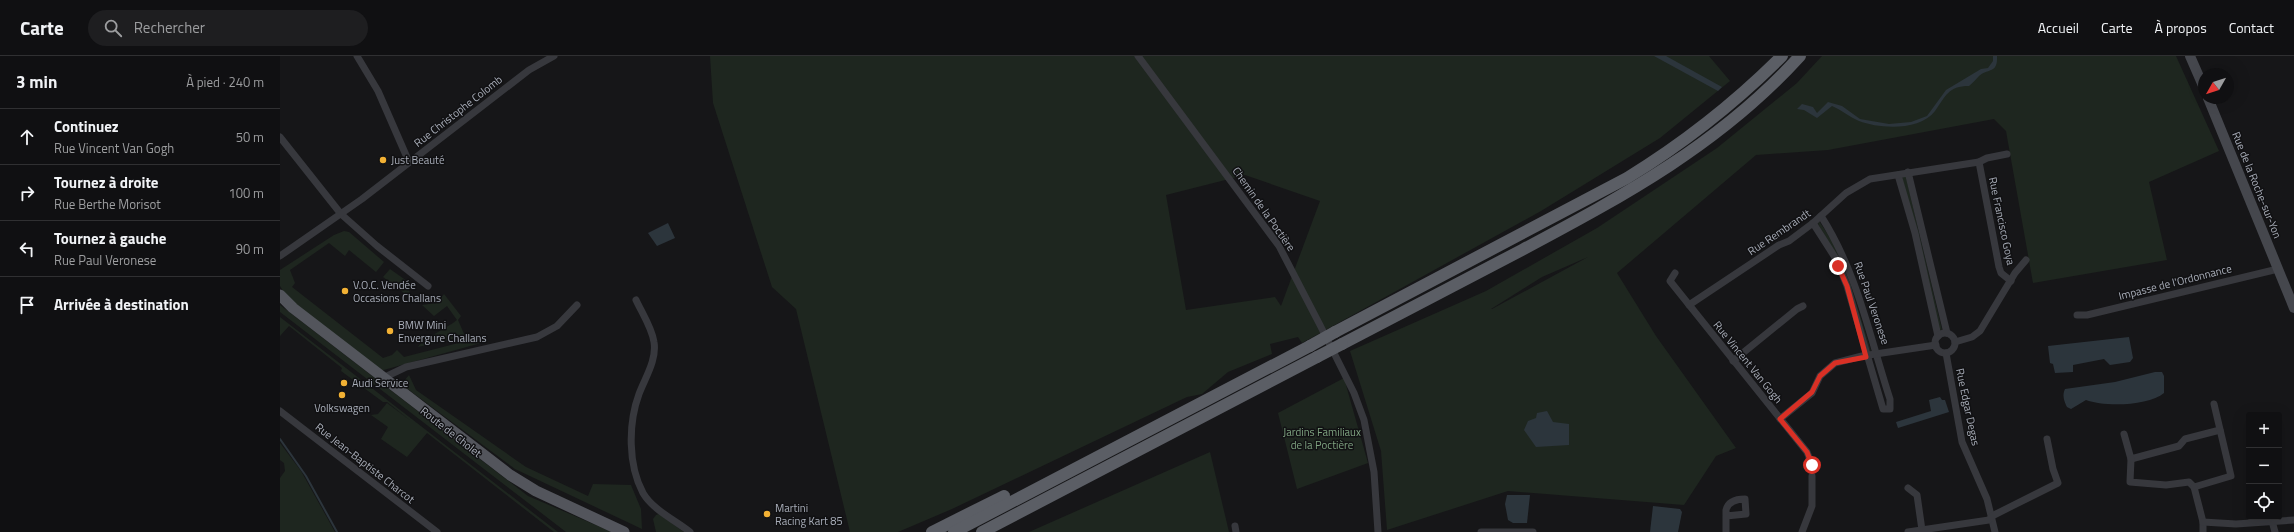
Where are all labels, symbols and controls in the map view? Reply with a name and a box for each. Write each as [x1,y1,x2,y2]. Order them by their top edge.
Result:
search box [88,10,368,46]
text: Carte [20,13,64,42]
text: Rechercher [134,16,205,39]
icon: search [102,17,124,39]
text: Accueil [2038,17,2079,38]
text: Carte [2101,17,2133,38]
text: À propos [2155,17,2207,38]
text: Contact [2229,17,2274,38]
north arrow [2198,68,2234,104]
text: 3 min [16,69,57,95]
street label: Rue Christophe Colomb [410,71,506,151]
text: À pied · 240 m [186,72,264,92]
text: Continuez [54,115,119,138]
icon: ahead [16,126,38,148]
text: 50 m [236,127,264,147]
street label: Rue de la Roche-sur-Yon [2228,129,2286,241]
text: Rue Vincent Van Gogh [54,138,174,158]
place label: Just Beauté [391,152,445,168]
marker: Just Beauté [378,155,388,165]
street label: Chemin de la Poctière [1229,164,1299,255]
text: Tournez à droite [54,171,159,194]
street label: Rue Francisco Goya [1985,175,2019,267]
icon: right [16,182,38,204]
text: 100 m [228,183,264,203]
text: Rue Berthe Morisot [54,194,161,214]
street label: Rue Rembrandt [1744,205,1814,259]
text: Tournez à gauche [54,227,166,250]
icon: left [16,238,38,260]
text: 90 m [236,239,264,259]
text: Rue Paul Veronese [54,250,156,270]
route end [1829,257,1847,275]
street label: Rue Paul Veronese [1850,259,1894,347]
street label: Impasse de l'Ordonnance [2117,260,2234,304]
place label: V.O.C. Vendée Occasions Challans [353,277,441,306]
marker: V.O.C. Vendée Occasions Challans [340,286,350,296]
text: Arrivée à destination [54,293,189,316]
icon: arrive [16,294,38,316]
place label: BMW Mini Envergure Challans [398,317,487,346]
street label: Rue Vincent Van Gogh [1710,317,1786,407]
marker: BMW Mini Envergure Challans [385,326,395,336]
street label: Rue Edgar Degas [1952,367,1984,447]
place label: Audi Service [352,375,409,391]
marker: Audi Service [339,378,349,388]
marker: Volkswagen [337,390,347,400]
place label: Volkswagen [314,400,370,416]
street label: Route de Cholet [417,403,485,461]
map controls [2246,412,2282,520]
button: + [2246,412,2282,448]
street label: Rue Jean-Baptiste Charcot [312,419,418,507]
park label: Jardins Familiaux de la Poctière [1283,424,1361,453]
button: − [2246,448,2282,484]
route start [1803,456,1821,474]
button: locate [2246,484,2282,520]
place label: Martini Racing Kart 85 [775,500,843,529]
marker: Martini Racing Kart 85 [762,509,772,519]

